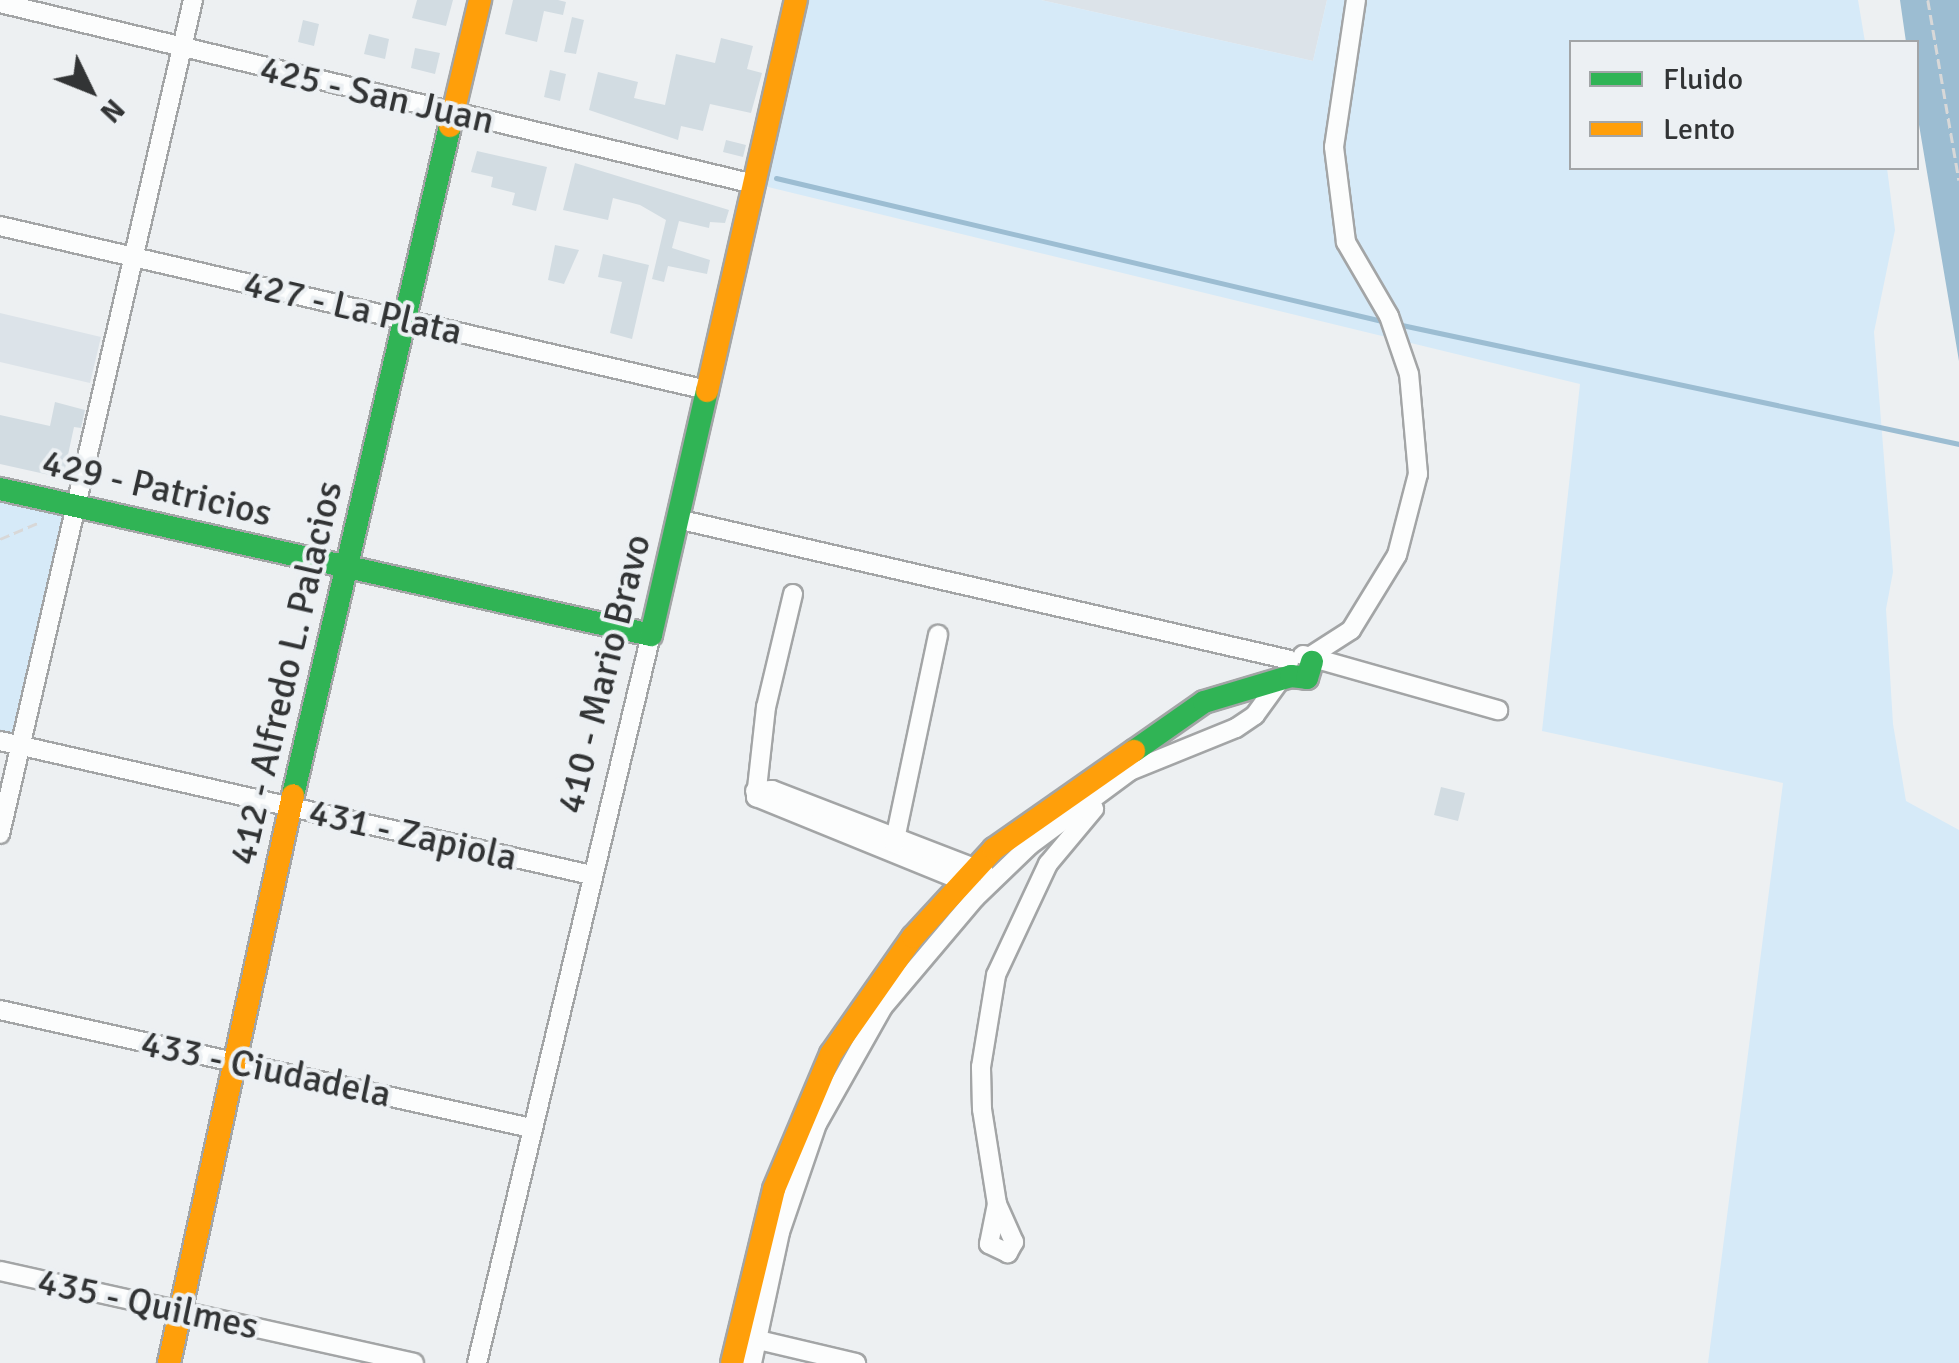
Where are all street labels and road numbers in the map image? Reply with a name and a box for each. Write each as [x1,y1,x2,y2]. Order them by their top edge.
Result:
street label: 425 - San Juan [255,46,499,144]
street label: 427 - La Plata [239,261,467,355]
street label: 429 - Patricios [38,439,276,537]
street label: 412 - Alfredo L. Palacios [220,477,352,869]
street label: 410 - Mario Bravo [547,530,661,818]
street label: 431 - Zapiola [304,789,522,881]
street label: 433 - Ciudadela [137,1020,395,1118]
street label: 435 - Quilmes [34,1258,262,1350]

